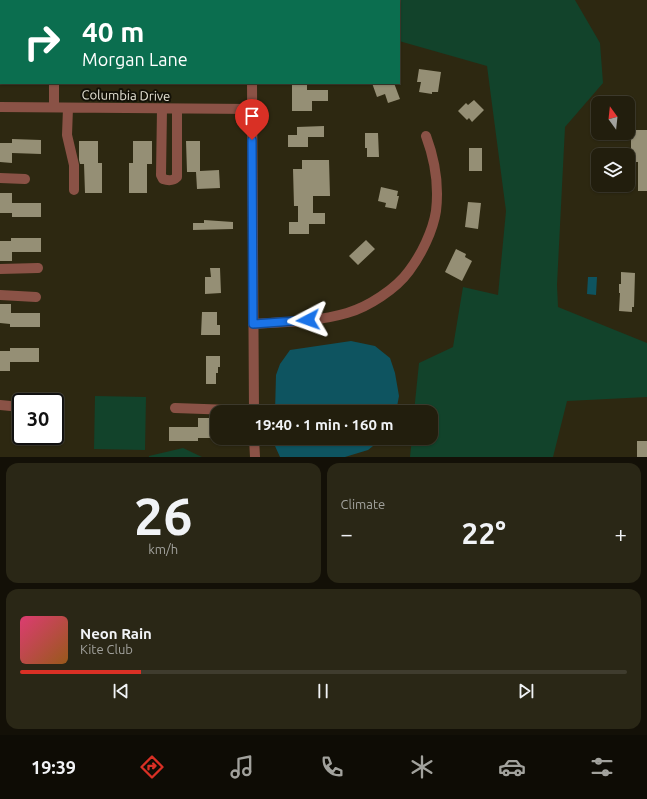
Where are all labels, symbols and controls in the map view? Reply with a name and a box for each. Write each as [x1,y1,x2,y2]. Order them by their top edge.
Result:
icon: right [16,16,68,68]
text: 40 m [82,16,144,47]
text: Morgan Lane [82,49,188,69]
street label: Columbia Drive [82,87,170,103]
north arrow [591,96,635,140]
map controls [591,96,635,192]
pin [235,99,269,140]
icon: arrive [241,105,263,127]
button: layers [591,148,635,192]
position arrow [287,299,329,341]
speed limit sign: 30 [12,393,64,445]
text: 19:40 · 1 min · 160 m [255,416,393,433]
text: 26 [134,487,193,545]
text: Climate [341,497,385,511]
text: 22° [462,516,506,550]
text: − [341,521,353,546]
text: + [615,521,627,546]
text: km/h [148,542,178,556]
text: Neon Rain [80,625,152,642]
text: Kite Club [80,642,133,656]
icon: previous [110,680,132,702]
icon: pause [312,680,334,702]
icon: next [515,680,537,702]
icon: directions [138,753,166,781]
icon: music [228,753,256,781]
icon: phone [318,753,346,781]
icon: climate [408,753,436,781]
icon: car [498,753,526,781]
icon: filters [588,753,616,781]
text: 19:39 [31,757,76,777]

